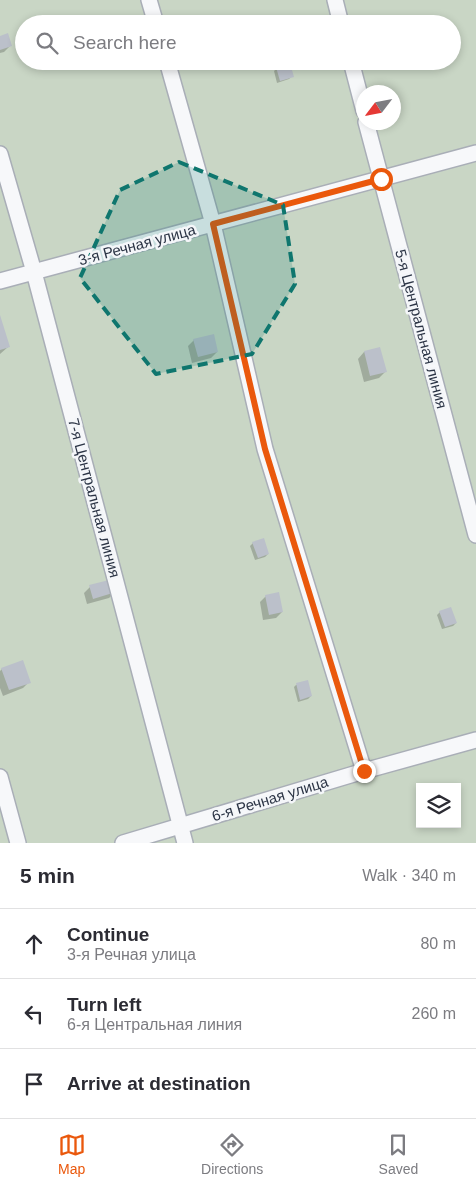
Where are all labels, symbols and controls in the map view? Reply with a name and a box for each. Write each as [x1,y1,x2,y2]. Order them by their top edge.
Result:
search box [15,15,461,70]
icon: search [33,29,61,57]
text: Search here [73,32,177,53]
north arrow [356,85,401,130]
route start [370,168,393,191]
street label: 3-я Речная улица [76,221,198,268]
street label: 5-я Центральная линия [392,247,451,410]
street label: 7-я Центральная линия [65,416,124,579]
route end [353,760,376,783]
street label: 6-я Речная улица [210,773,331,824]
map controls [416,783,461,828]
button: layers [416,783,461,828]
text: 5 min [20,864,75,887]
text: Walk · 340 m [362,867,456,884]
text: Continue [67,924,149,945]
icon: ahead [20,930,48,958]
text: 80 m [420,935,456,952]
text: 3-я Речная улица [67,946,196,963]
text: Turn left [67,994,142,1015]
icon: left [20,1000,48,1028]
text: 260 m [412,1005,456,1022]
text: 6-я Центральная линия [67,1016,242,1033]
icon: arrive [20,1070,48,1098]
text: Arrive at destination [67,1073,251,1094]
tab: Map [58,1131,86,1177]
tab: Directions [201,1131,263,1177]
tab: Saved [379,1131,418,1177]

